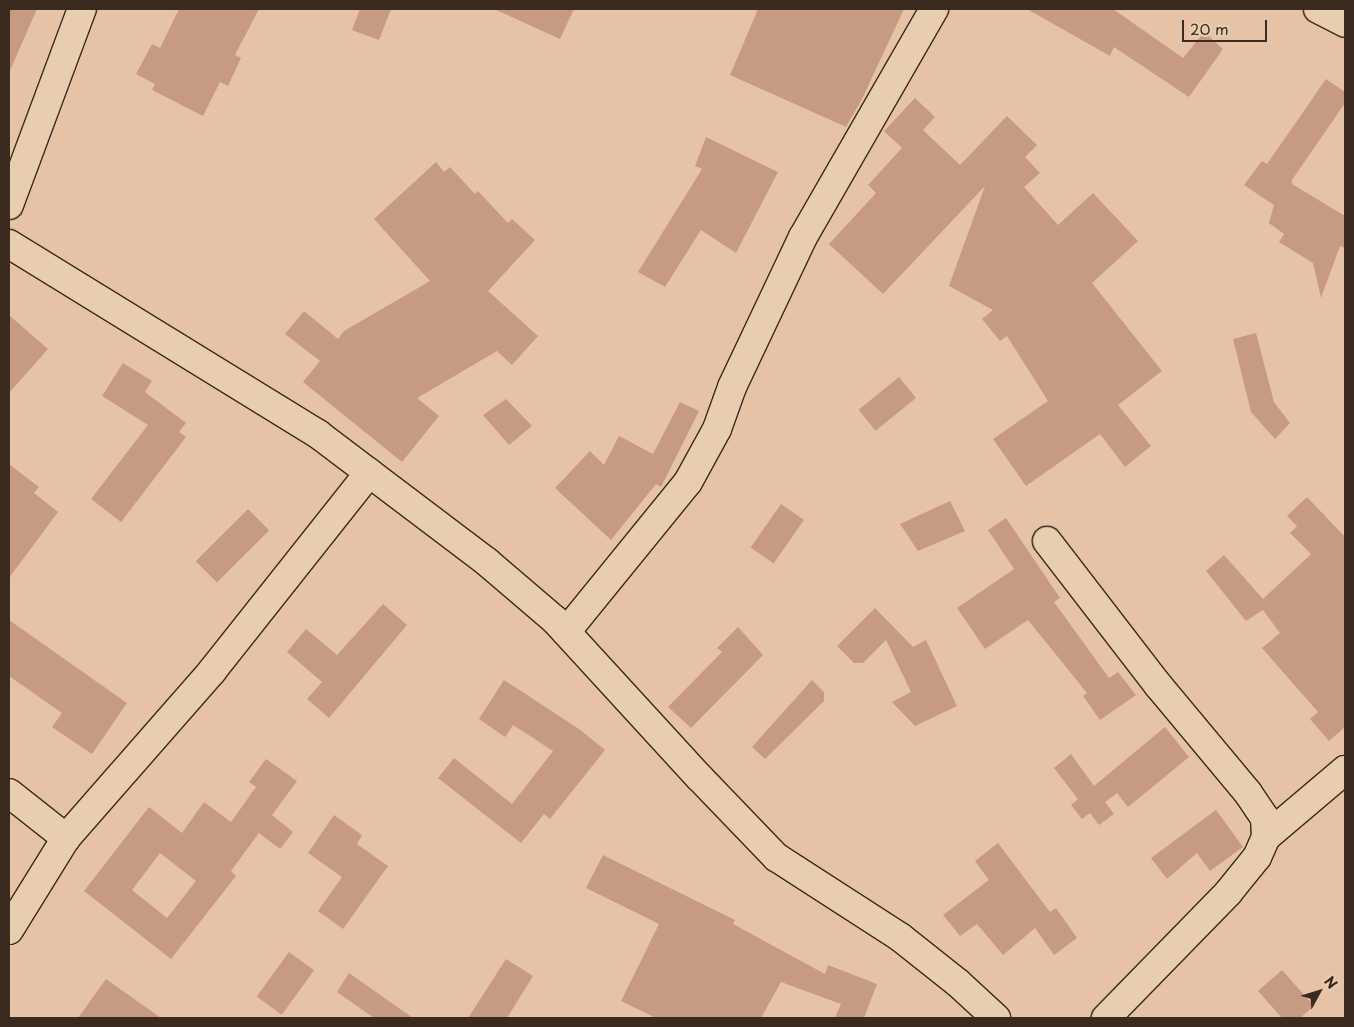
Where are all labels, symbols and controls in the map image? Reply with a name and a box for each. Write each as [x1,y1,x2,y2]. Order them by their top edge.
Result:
scale bar [1184,10,1269,42]
text: 20 m [1190,17,1229,40]
north arrow [1294,967,1344,1017]
text: N [1319,971,1343,993]

